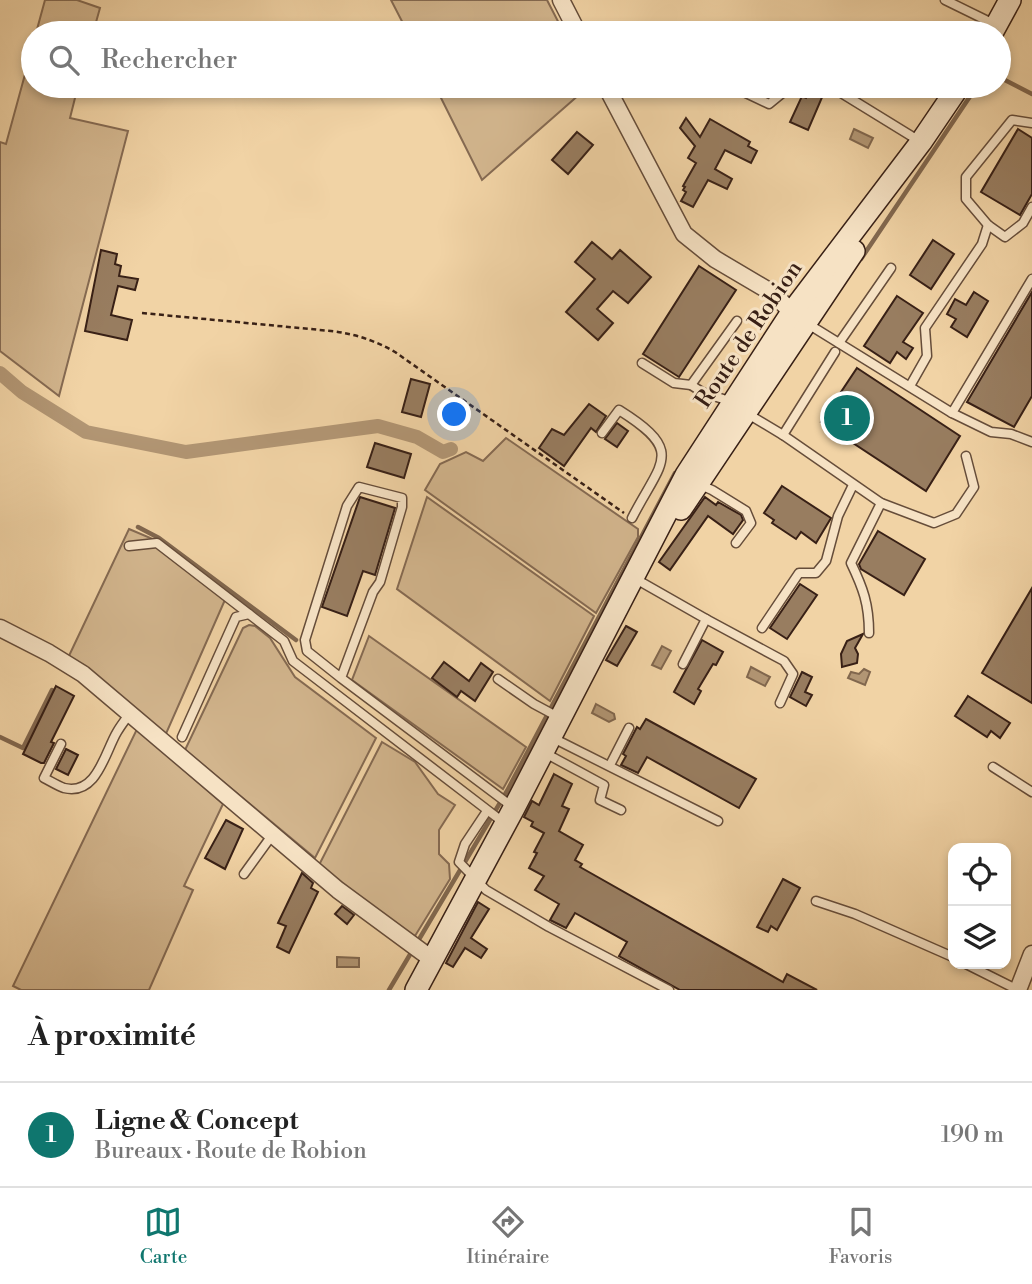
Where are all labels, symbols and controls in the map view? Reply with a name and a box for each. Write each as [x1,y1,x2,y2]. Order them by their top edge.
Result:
search box [21,21,1011,98]
icon: search [45,41,83,79]
text: Rechercher [101,44,237,76]
street label: Route de Robion [689,255,809,413]
pin: 1 [824,392,870,444]
your location [437,397,471,431]
map controls [948,843,1011,969]
button: locate [948,843,1011,906]
button: layers [948,906,1011,969]
text: À proximité [28,1017,196,1055]
text: Ligne & Concept [95,1105,298,1137]
text: 1 [45,1121,57,1149]
text: 190 m [941,1121,1004,1149]
text: Bureaux · Route de Robion [95,1137,367,1165]
tab: Carte [140,1203,187,1269]
tab: Itinéraire [467,1203,549,1269]
tab: Favoris [829,1203,892,1269]

